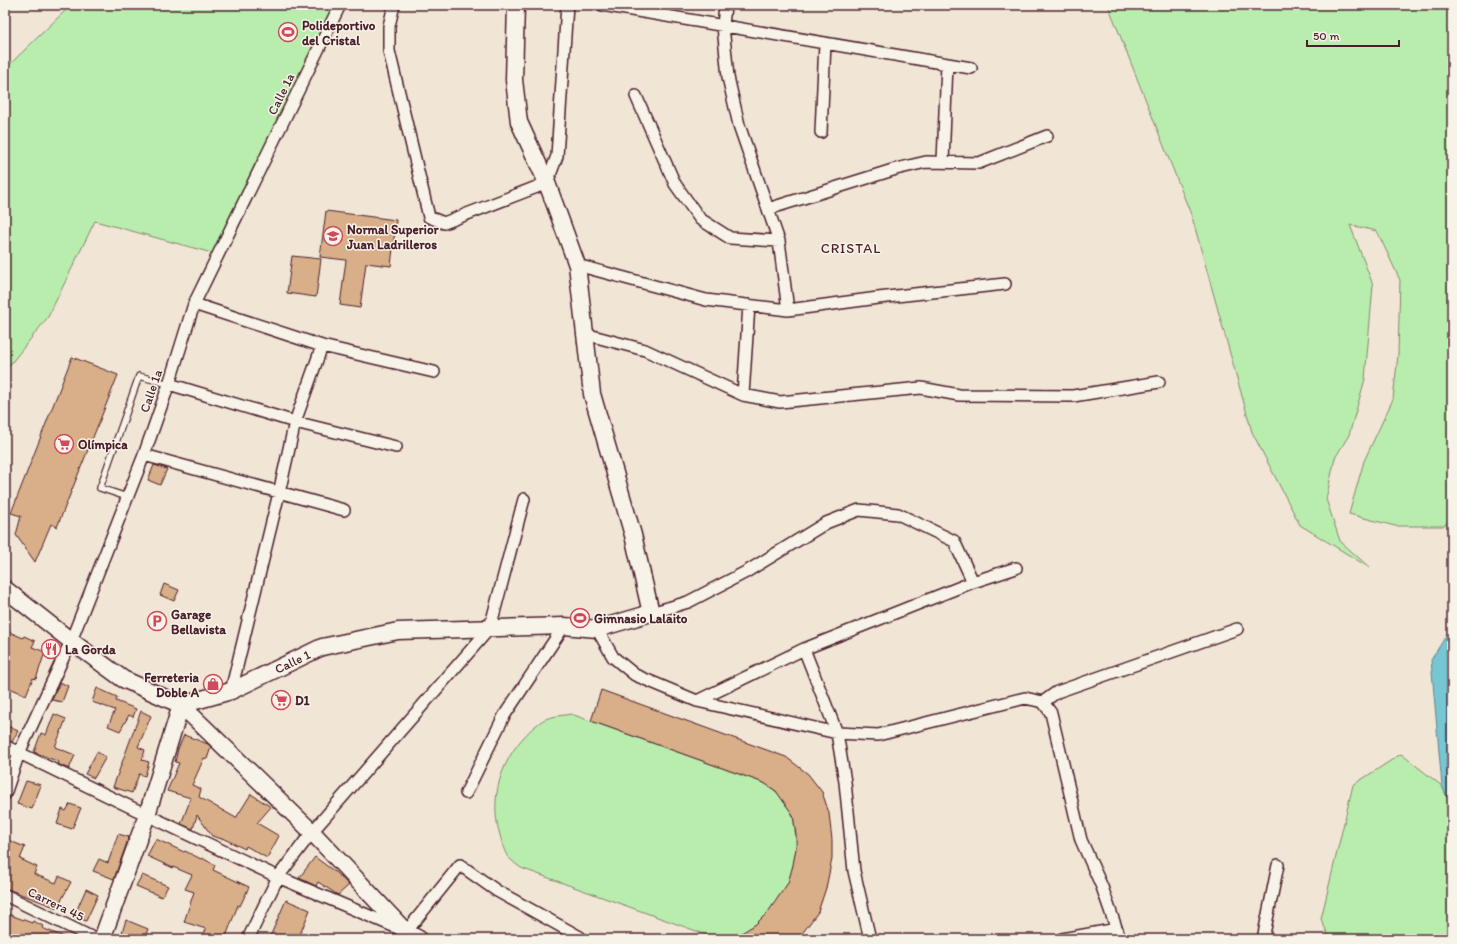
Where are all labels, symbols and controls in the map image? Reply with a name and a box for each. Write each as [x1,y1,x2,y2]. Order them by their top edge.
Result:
place label: Polideportivo del Cristal [302,18,376,48]
sports icon: Polideportivo del Cristal [277,21,299,43]
scale bar [1307,22,1399,48]
text: 50 m [1313,29,1339,43]
street label: Calle 1a [265,71,298,117]
place label: Normal Superior Juan Ladrilleros [346,222,440,252]
school or university icon: Normal Superior Juan Ladrilleros [322,225,344,247]
district label: CRISTAL [821,240,881,257]
street label: Calle 1a [137,367,165,414]
supermarket icon: Olímpica [53,433,75,455]
place label: Olímpica [78,437,128,453]
place label: Garage Bellavista [171,607,226,637]
sports icon: Gimnasio Lalaito [569,607,591,629]
parking icon: Garage Bellavista [146,610,168,632]
place label: Gimnasio Lalaito [594,611,688,626]
restaurant icon: La Gorda [40,638,62,660]
place label: La Gorda [65,642,116,657]
street label: Calle 1 [272,646,312,676]
place label: Ferreteria Doble A [144,670,200,700]
shop icon: Ferreteria Doble A [202,673,224,695]
supermarket icon: D1 [270,689,292,711]
place label: D1 [295,693,310,708]
street label: Carrera 45 [25,884,87,924]

